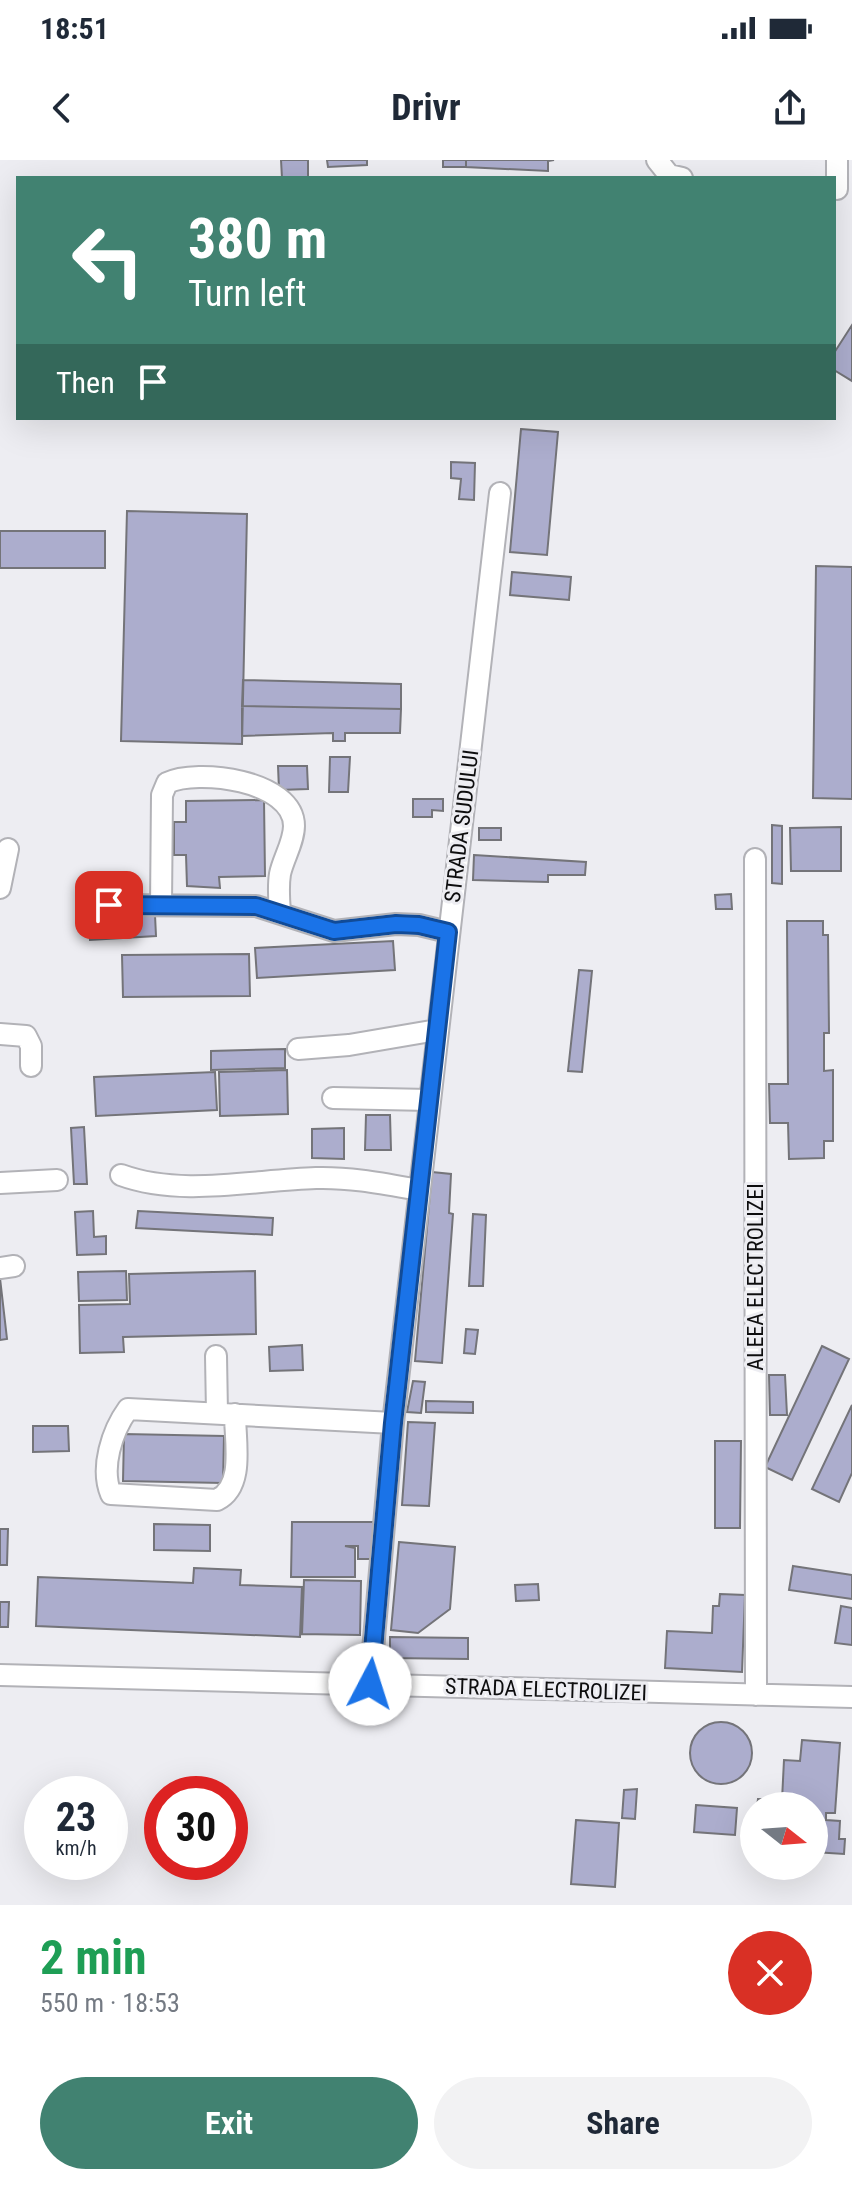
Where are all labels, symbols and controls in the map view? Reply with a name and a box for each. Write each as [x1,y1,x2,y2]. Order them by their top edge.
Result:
text: 18:51 [40,11,109,46]
icon: back [40,86,84,130]
icon: share [768,86,812,130]
text: Drivr [391,87,461,129]
text: 380 m [188,206,327,272]
icon: left [56,208,160,312]
text: Turn left [188,273,306,315]
icon: arrive [131,360,175,404]
text: Then [56,365,115,400]
street label: STRADA SUDULUI [440,748,483,904]
pin [75,871,143,939]
icon: arrive [87,883,131,927]
street label: ALEEA ELECTROLIZEI [743,1183,768,1371]
position arrow [328,1642,412,1726]
street label: STRADA ELECTROLIZEI [445,1673,647,1706]
speed limit sign: 30 [144,1776,248,1880]
north arrow [740,1792,828,1880]
map controls [740,1792,828,1880]
text: 23 [56,1794,96,1841]
text: km/h [55,1836,97,1860]
text: 2 min [40,1929,147,1986]
button: close [728,1931,812,2015]
text: 550 m · 18:53 [40,1988,180,2018]
button: Exit [40,2077,418,2169]
button: Share [434,2077,812,2169]

